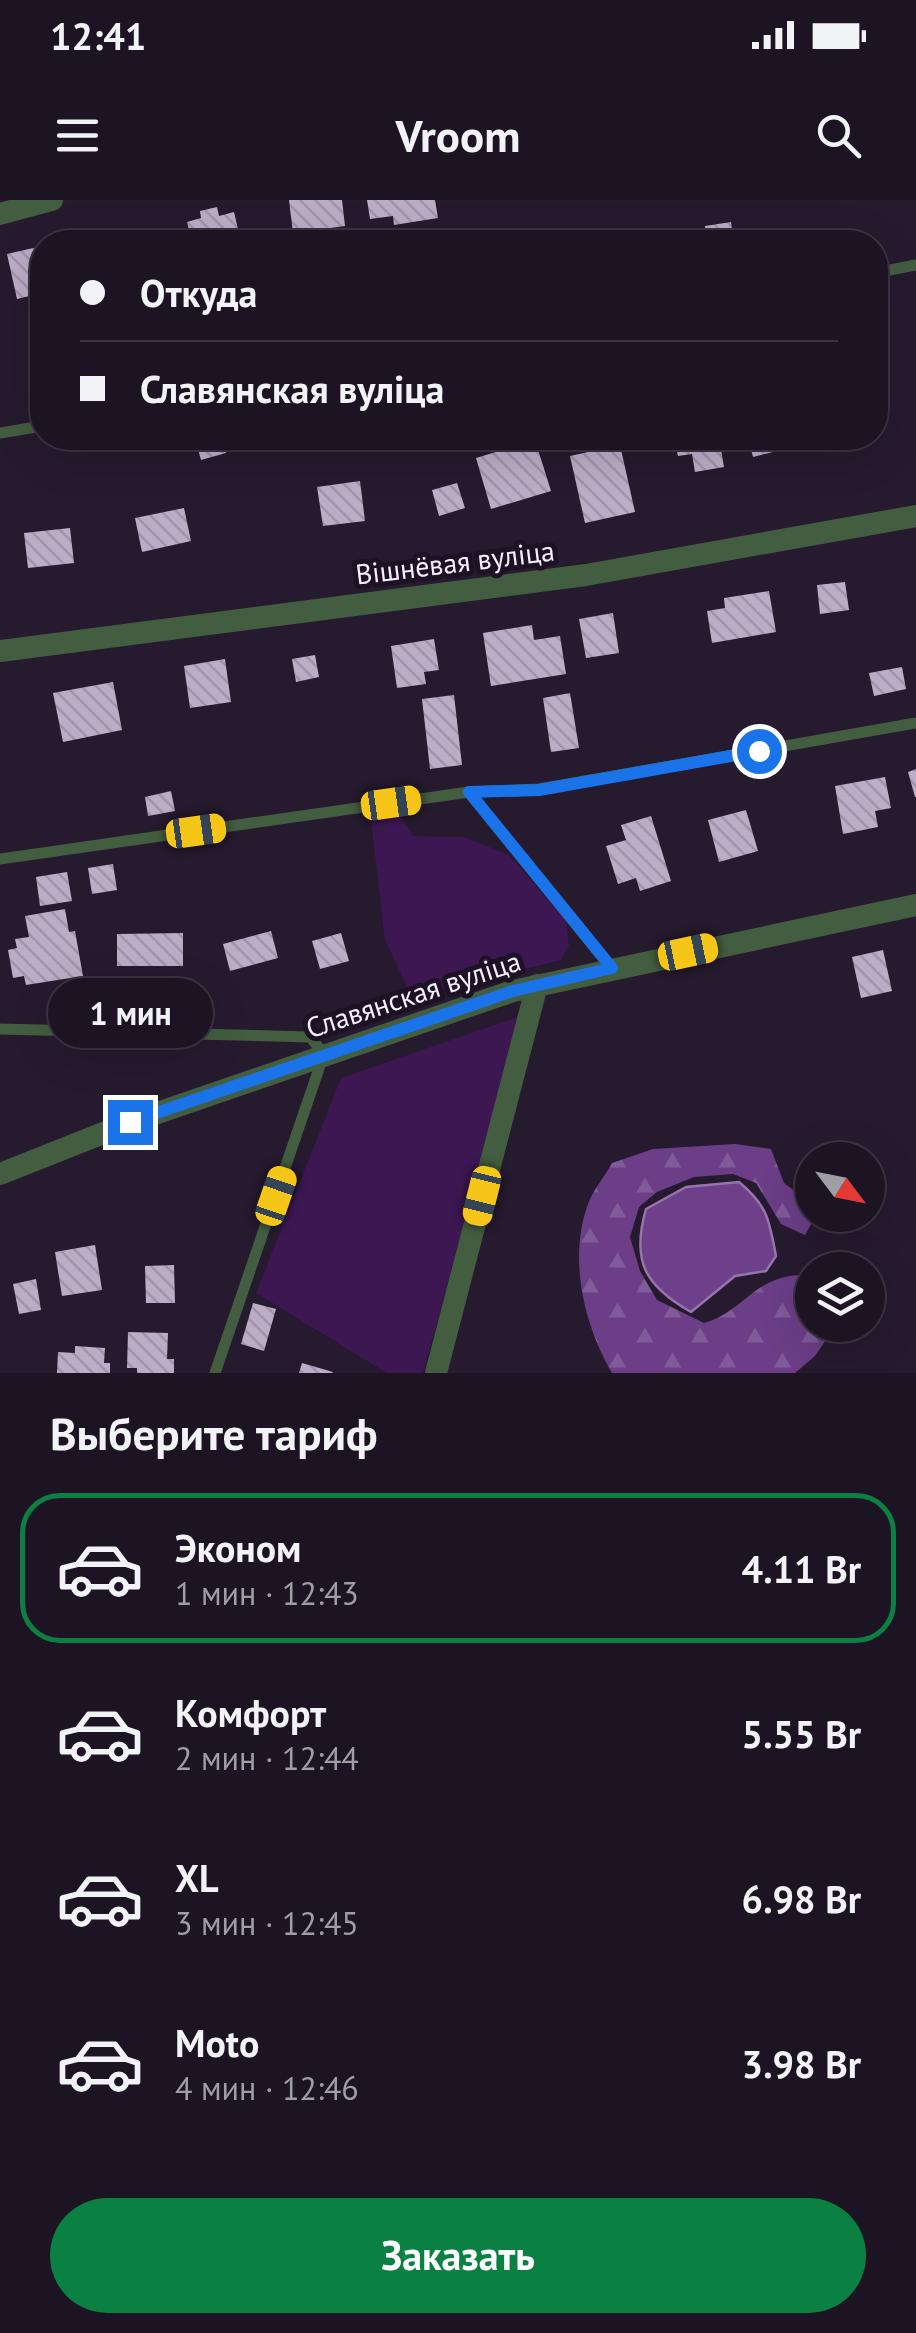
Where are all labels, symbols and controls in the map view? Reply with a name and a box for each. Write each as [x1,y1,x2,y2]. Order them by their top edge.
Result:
text: 12:41 [50,11,146,60]
text: Vroom [396,106,520,164]
icon: menu [50,108,105,163]
icon: search [811,108,866,163]
text: Откуда [140,268,257,317]
text: Славянская вуліца [140,364,444,413]
street label: Вішнёвая вуліца [354,531,556,593]
route start [737,729,782,774]
car [359,784,423,822]
car [164,812,228,850]
car [656,931,720,973]
street label: Славянская вуліца [301,942,525,1046]
callout: 1 мин [48,977,212,1047]
text: 1 мин [89,992,172,1034]
route end [108,1100,153,1145]
north arrow [795,1142,885,1232]
map controls [795,1142,885,1342]
car [252,1163,300,1229]
car [460,1163,504,1229]
button: layers [795,1252,885,1342]
text: Выберите тариф [50,1404,377,1462]
icon: car [55,1523,145,1613]
text: Эконом [175,1523,301,1572]
text: 4.11 Br [742,1544,861,1593]
text: 1 мин · 12:43 [175,1572,359,1614]
icon: car [55,1688,145,1778]
text: Комфорт [175,1688,326,1737]
text: 5.55 Br [742,1709,861,1758]
text: 2 мин · 12:44 [175,1737,359,1779]
icon: car [55,1853,145,1943]
text: XL [175,1853,219,1902]
text: 6.98 Br [742,1874,861,1923]
text: 3 мин · 12:45 [175,1902,359,1944]
icon: car [55,2018,145,2108]
text: Moto [175,2018,259,2067]
text: 3.98 Br [742,2039,861,2088]
text: 4 мин · 12:46 [175,2067,359,2109]
button: Заказать [50,2198,866,2313]

